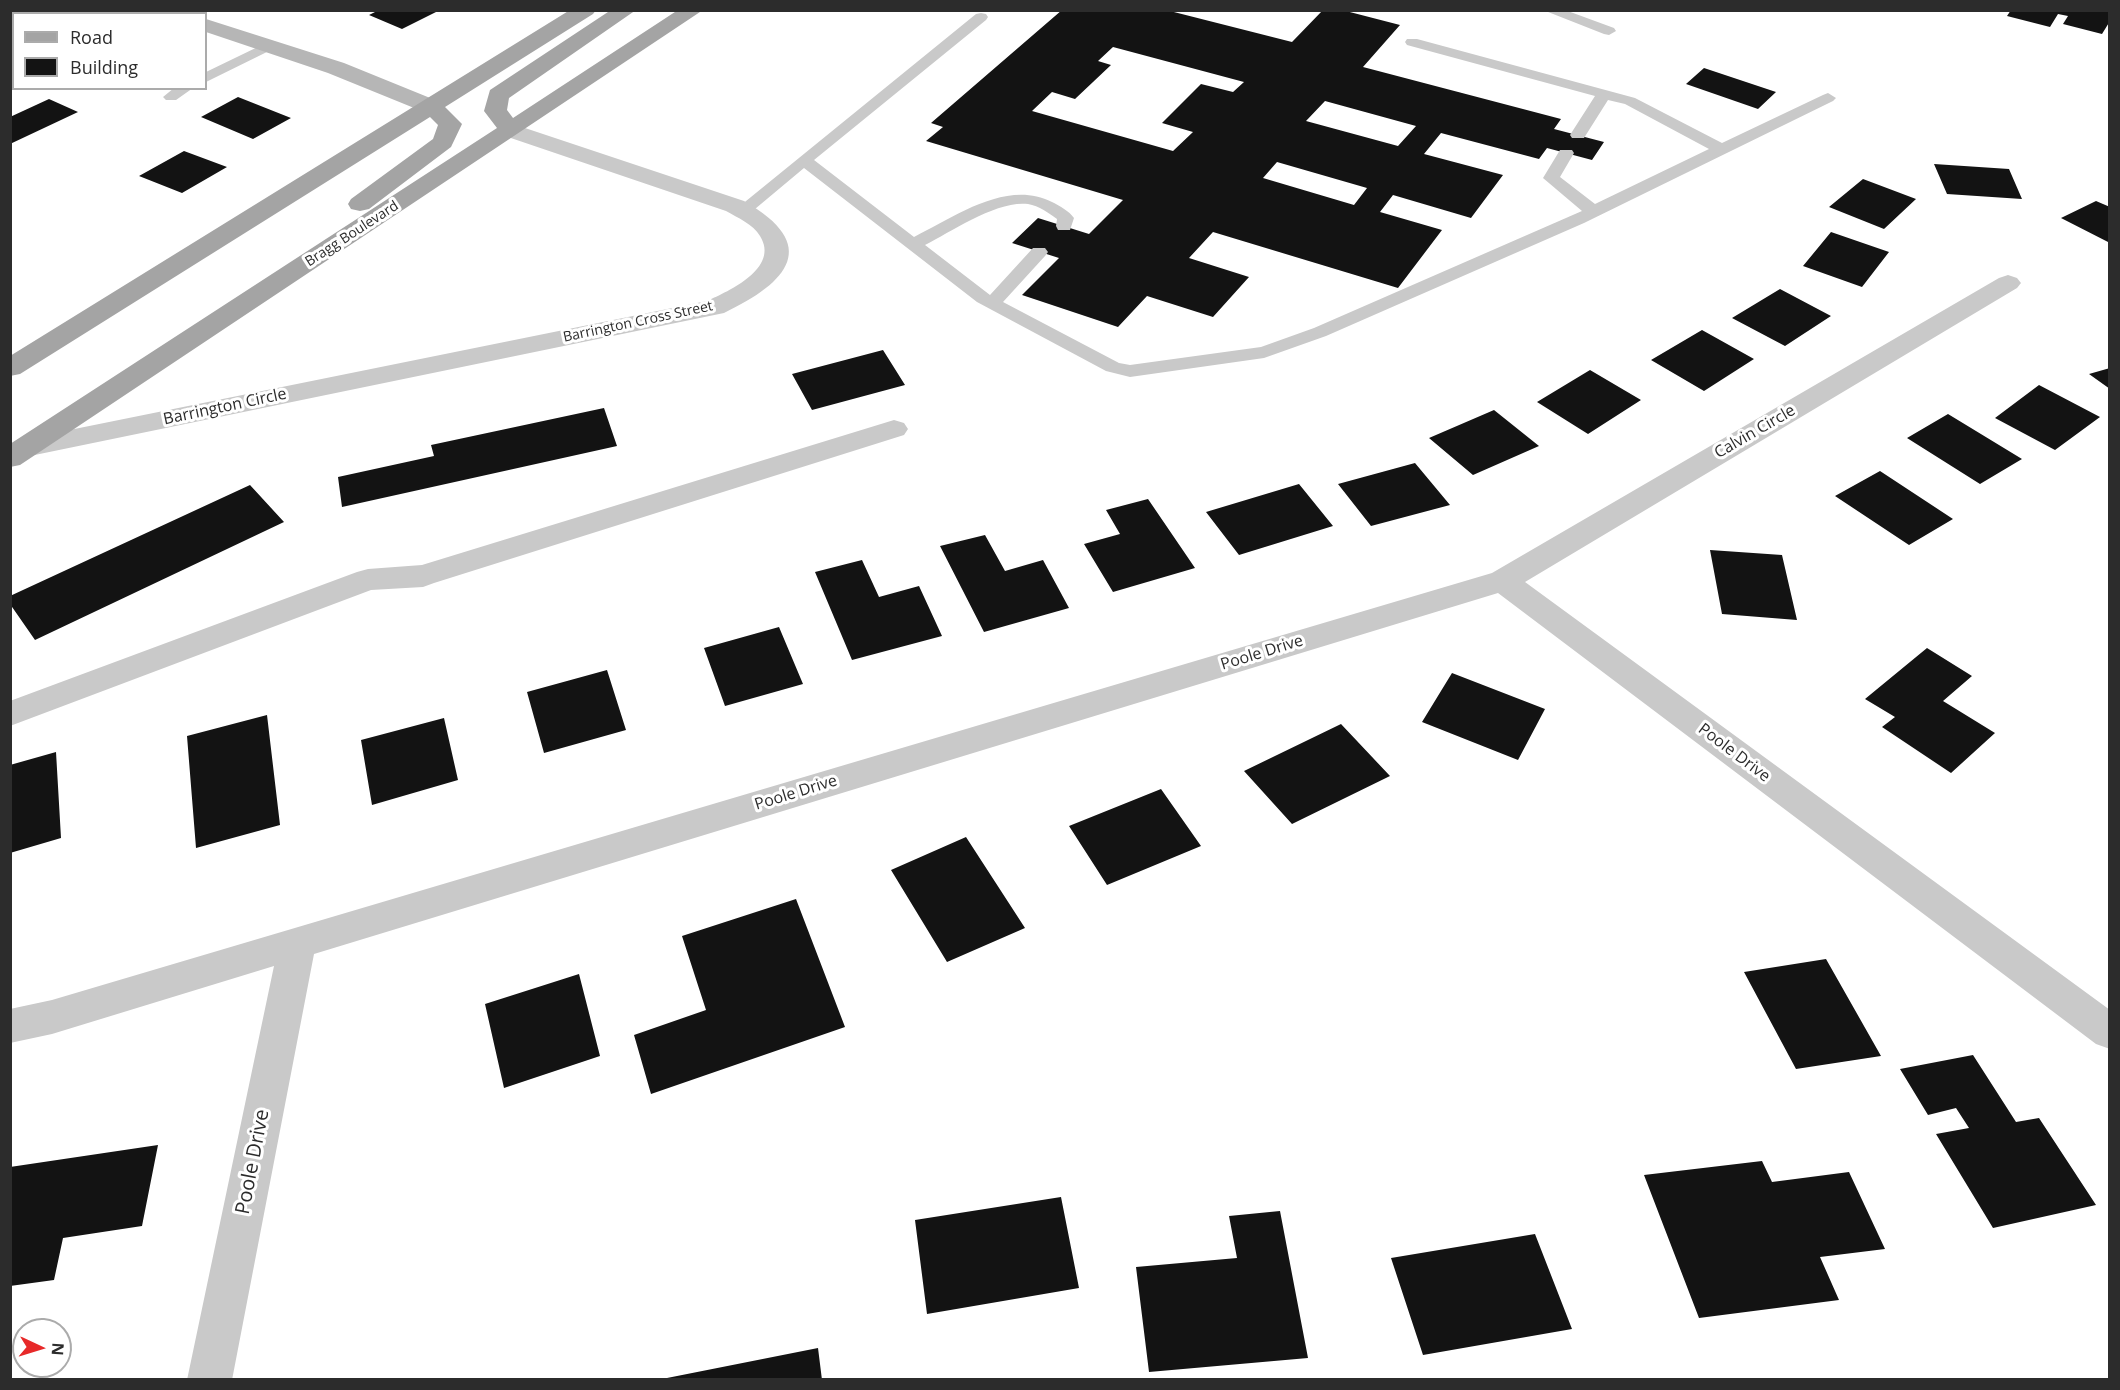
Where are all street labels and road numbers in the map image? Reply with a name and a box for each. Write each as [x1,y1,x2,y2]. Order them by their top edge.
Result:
street label: Bragg Boulevard [302,198,402,270]
street label: Barrington Cross Street [562,298,714,346]
street label: Barrington Circle [162,385,288,429]
street label: Calvin Circle [1711,401,1799,463]
street label: Poole Drive [1218,631,1306,675]
street label: Poole Drive [1694,720,1774,786]
street label: Poole Drive [752,771,840,815]
street label: Poole Drive [231,1107,275,1217]

